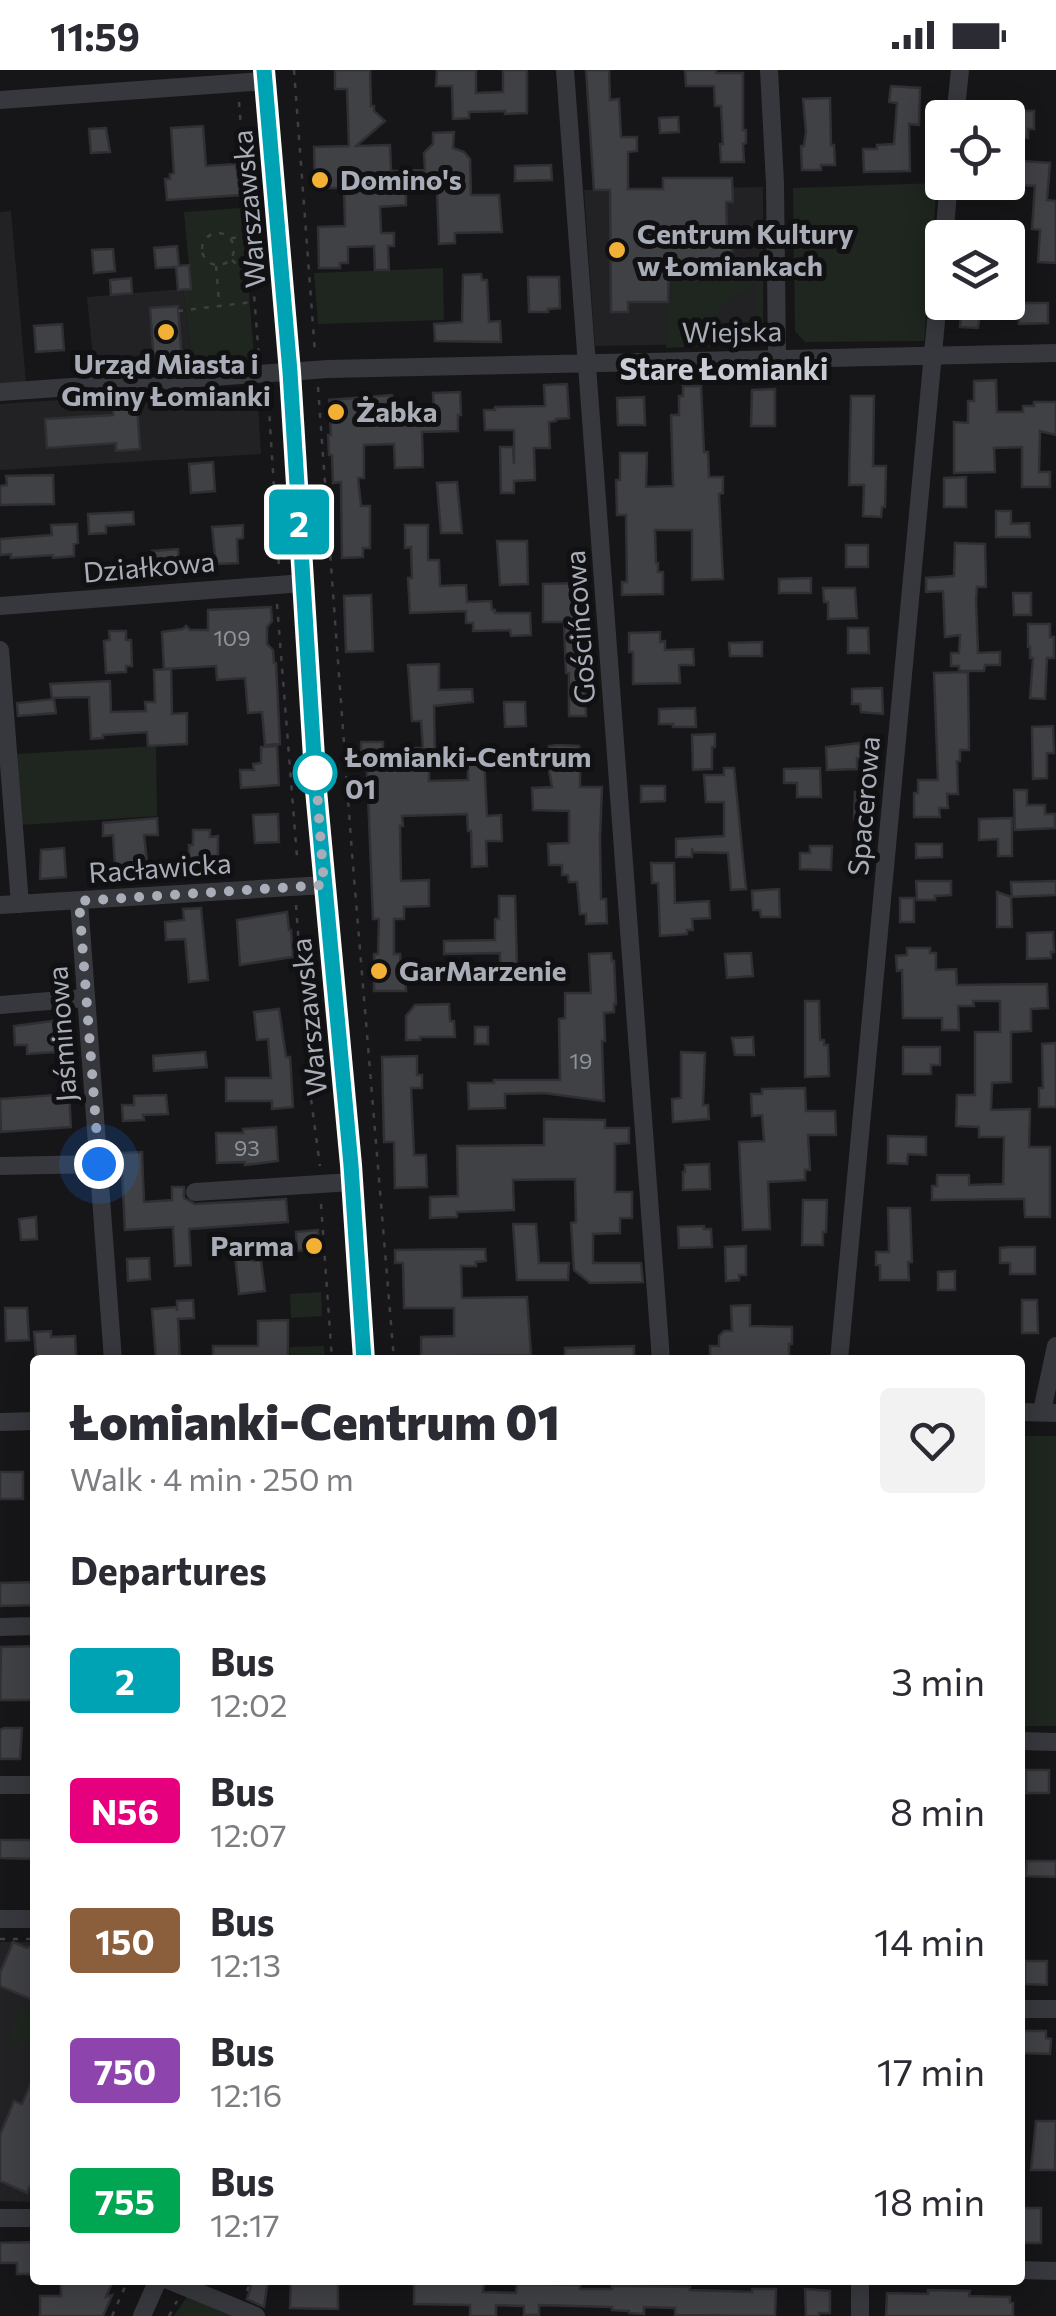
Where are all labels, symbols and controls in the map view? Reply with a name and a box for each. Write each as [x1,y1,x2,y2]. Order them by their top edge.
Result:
text: 11:59 [50,12,140,59]
map controls [925,100,1025,320]
button: locate [925,100,1025,200]
street label: Warszawska [224,129,272,289]
place label: Domino's [340,162,462,196]
marker: Domino's [309,169,331,191]
place label: Centrum Kultury w Łomiankach [637,216,854,282]
button: layers [925,220,1025,320]
marker: Centrum Kultury w Łomiankach [606,239,628,261]
street label: Wiejska [682,313,782,349]
marker: Urząd Miasta i Gminy Łomianki [155,321,177,343]
place label: Urząd Miasta i Gminy Łomianki [61,346,271,412]
district label: Stare Łomianki [620,349,828,386]
place label: Żabka [356,394,437,428]
marker: Żabka [325,401,347,423]
line badge: 2 [266,490,332,554]
text: 2 [289,501,309,544]
street label: Działkowa [81,543,216,589]
street label: Gościńcowa [557,549,601,705]
house number: 109 [213,624,251,651]
street label: Spacerowa [840,735,886,877]
place label: Łomianki-Centrum 01 [344,739,591,805]
marker: Łomianki-Centrum 01 [294,752,336,794]
street label: Racławicka [87,845,233,889]
street label: Warszawska [283,937,333,1098]
place label: GarMarzenie [399,953,567,987]
marker: GarMarzenie [368,960,390,982]
street label: Jaśminowa [39,965,83,1103]
house number: 19 [570,1047,592,1074]
house number: 93 [234,1134,260,1161]
your location [74,1139,124,1189]
place label: Parma [210,1228,294,1262]
marker: Parma [303,1235,325,1257]
button: heart [880,1388,985,1493]
text: Łomianki-Centrum 01 [70,1391,560,1450]
text: Walk · 4 min · 250 m [70,1458,354,1498]
text: Departures [70,1546,267,1593]
text: Bus [210,1637,275,1684]
text: 3 min [891,1657,985,1704]
text: 2 [115,1659,135,1702]
text: 12:02 [210,1684,288,1724]
text: Bus [210,1767,275,1814]
text: 8 min [890,1787,985,1834]
text: N56 [91,1789,159,1832]
text: 12:07 [210,1814,287,1854]
text: Bus [210,1897,275,1944]
text: 14 min [874,1917,985,1964]
text: 150 [95,1919,155,1962]
text: 12:13 [210,1944,281,1984]
text: Bus [210,2027,275,2074]
text: 17 min [877,2047,985,2094]
text: 750 [94,2049,156,2092]
text: 12:16 [210,2074,282,2114]
text: Bus [210,2157,275,2204]
text: 18 min [874,2177,985,2224]
text: 755 [95,2179,155,2222]
text: 12:17 [210,2204,280,2244]

